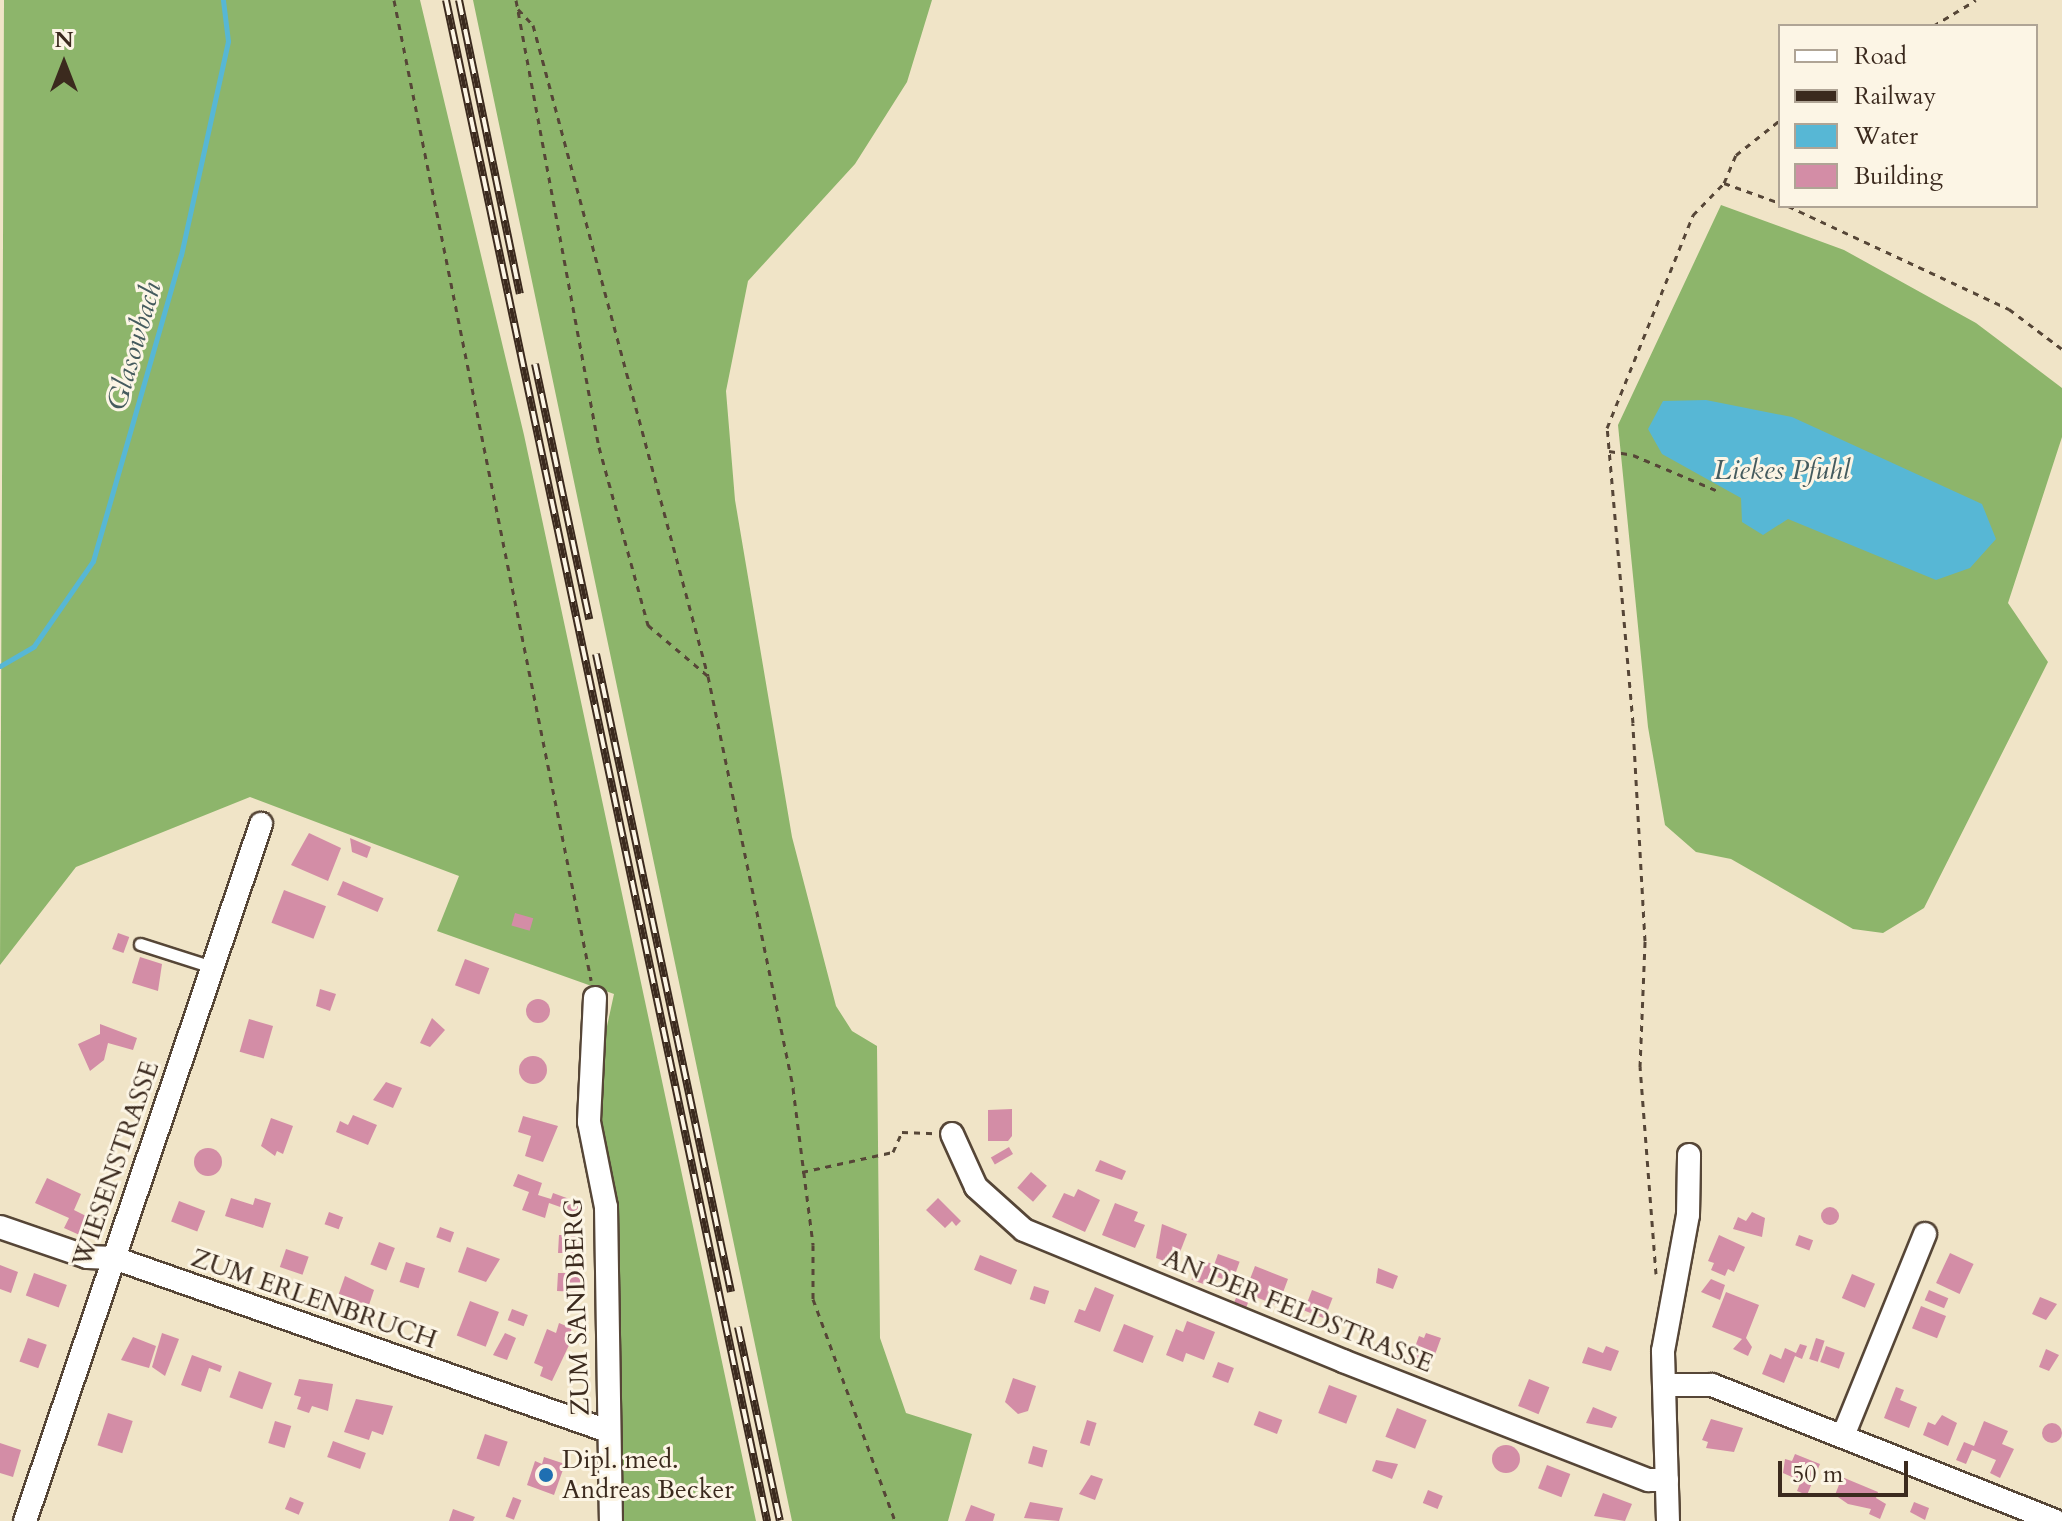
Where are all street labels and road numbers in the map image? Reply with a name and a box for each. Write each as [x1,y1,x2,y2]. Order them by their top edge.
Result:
street label: WIESENSTRASSE [66,1057,166,1271]
street label: ZUM SANDBERG [558,1197,596,1417]
street label: ZUM ERLENBRUCH [187,1242,441,1356]
street label: AN DER FELDSTRASSE [1159,1243,1437,1379]

